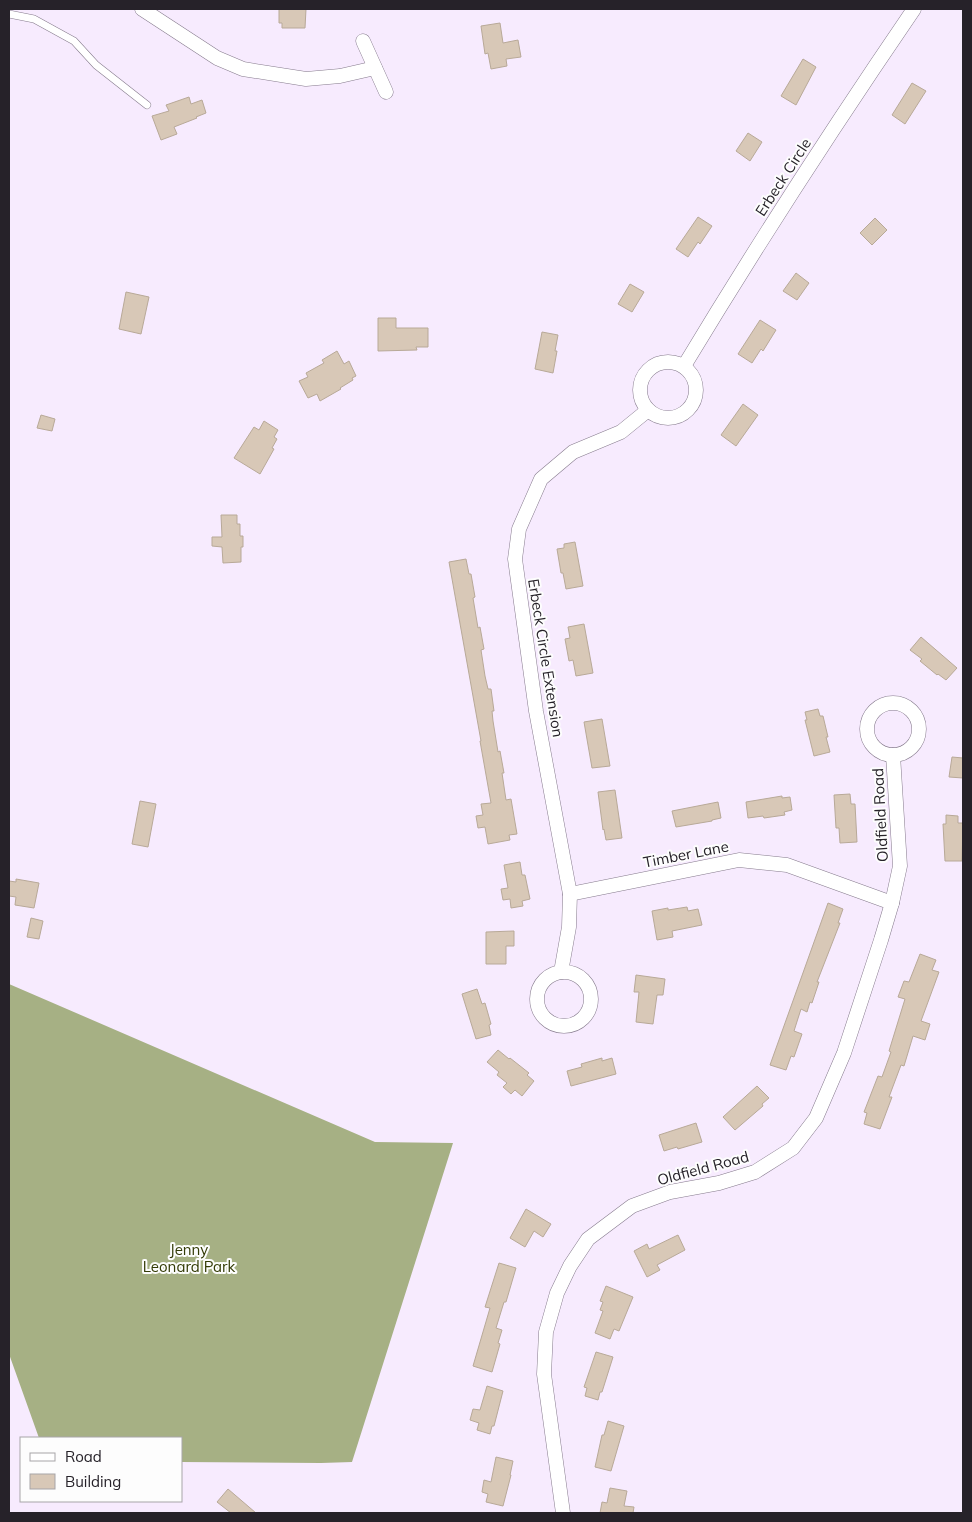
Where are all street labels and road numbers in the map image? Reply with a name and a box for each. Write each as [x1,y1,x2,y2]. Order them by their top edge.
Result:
street label: Erbeck Circle [751,135,815,219]
street label: Erbeck Circle Extension [524,577,568,739]
street label: Oldfield Road [868,767,892,863]
street label: Timber Lane [642,836,730,872]
street label: Oldfield Road [655,1147,751,1189]

